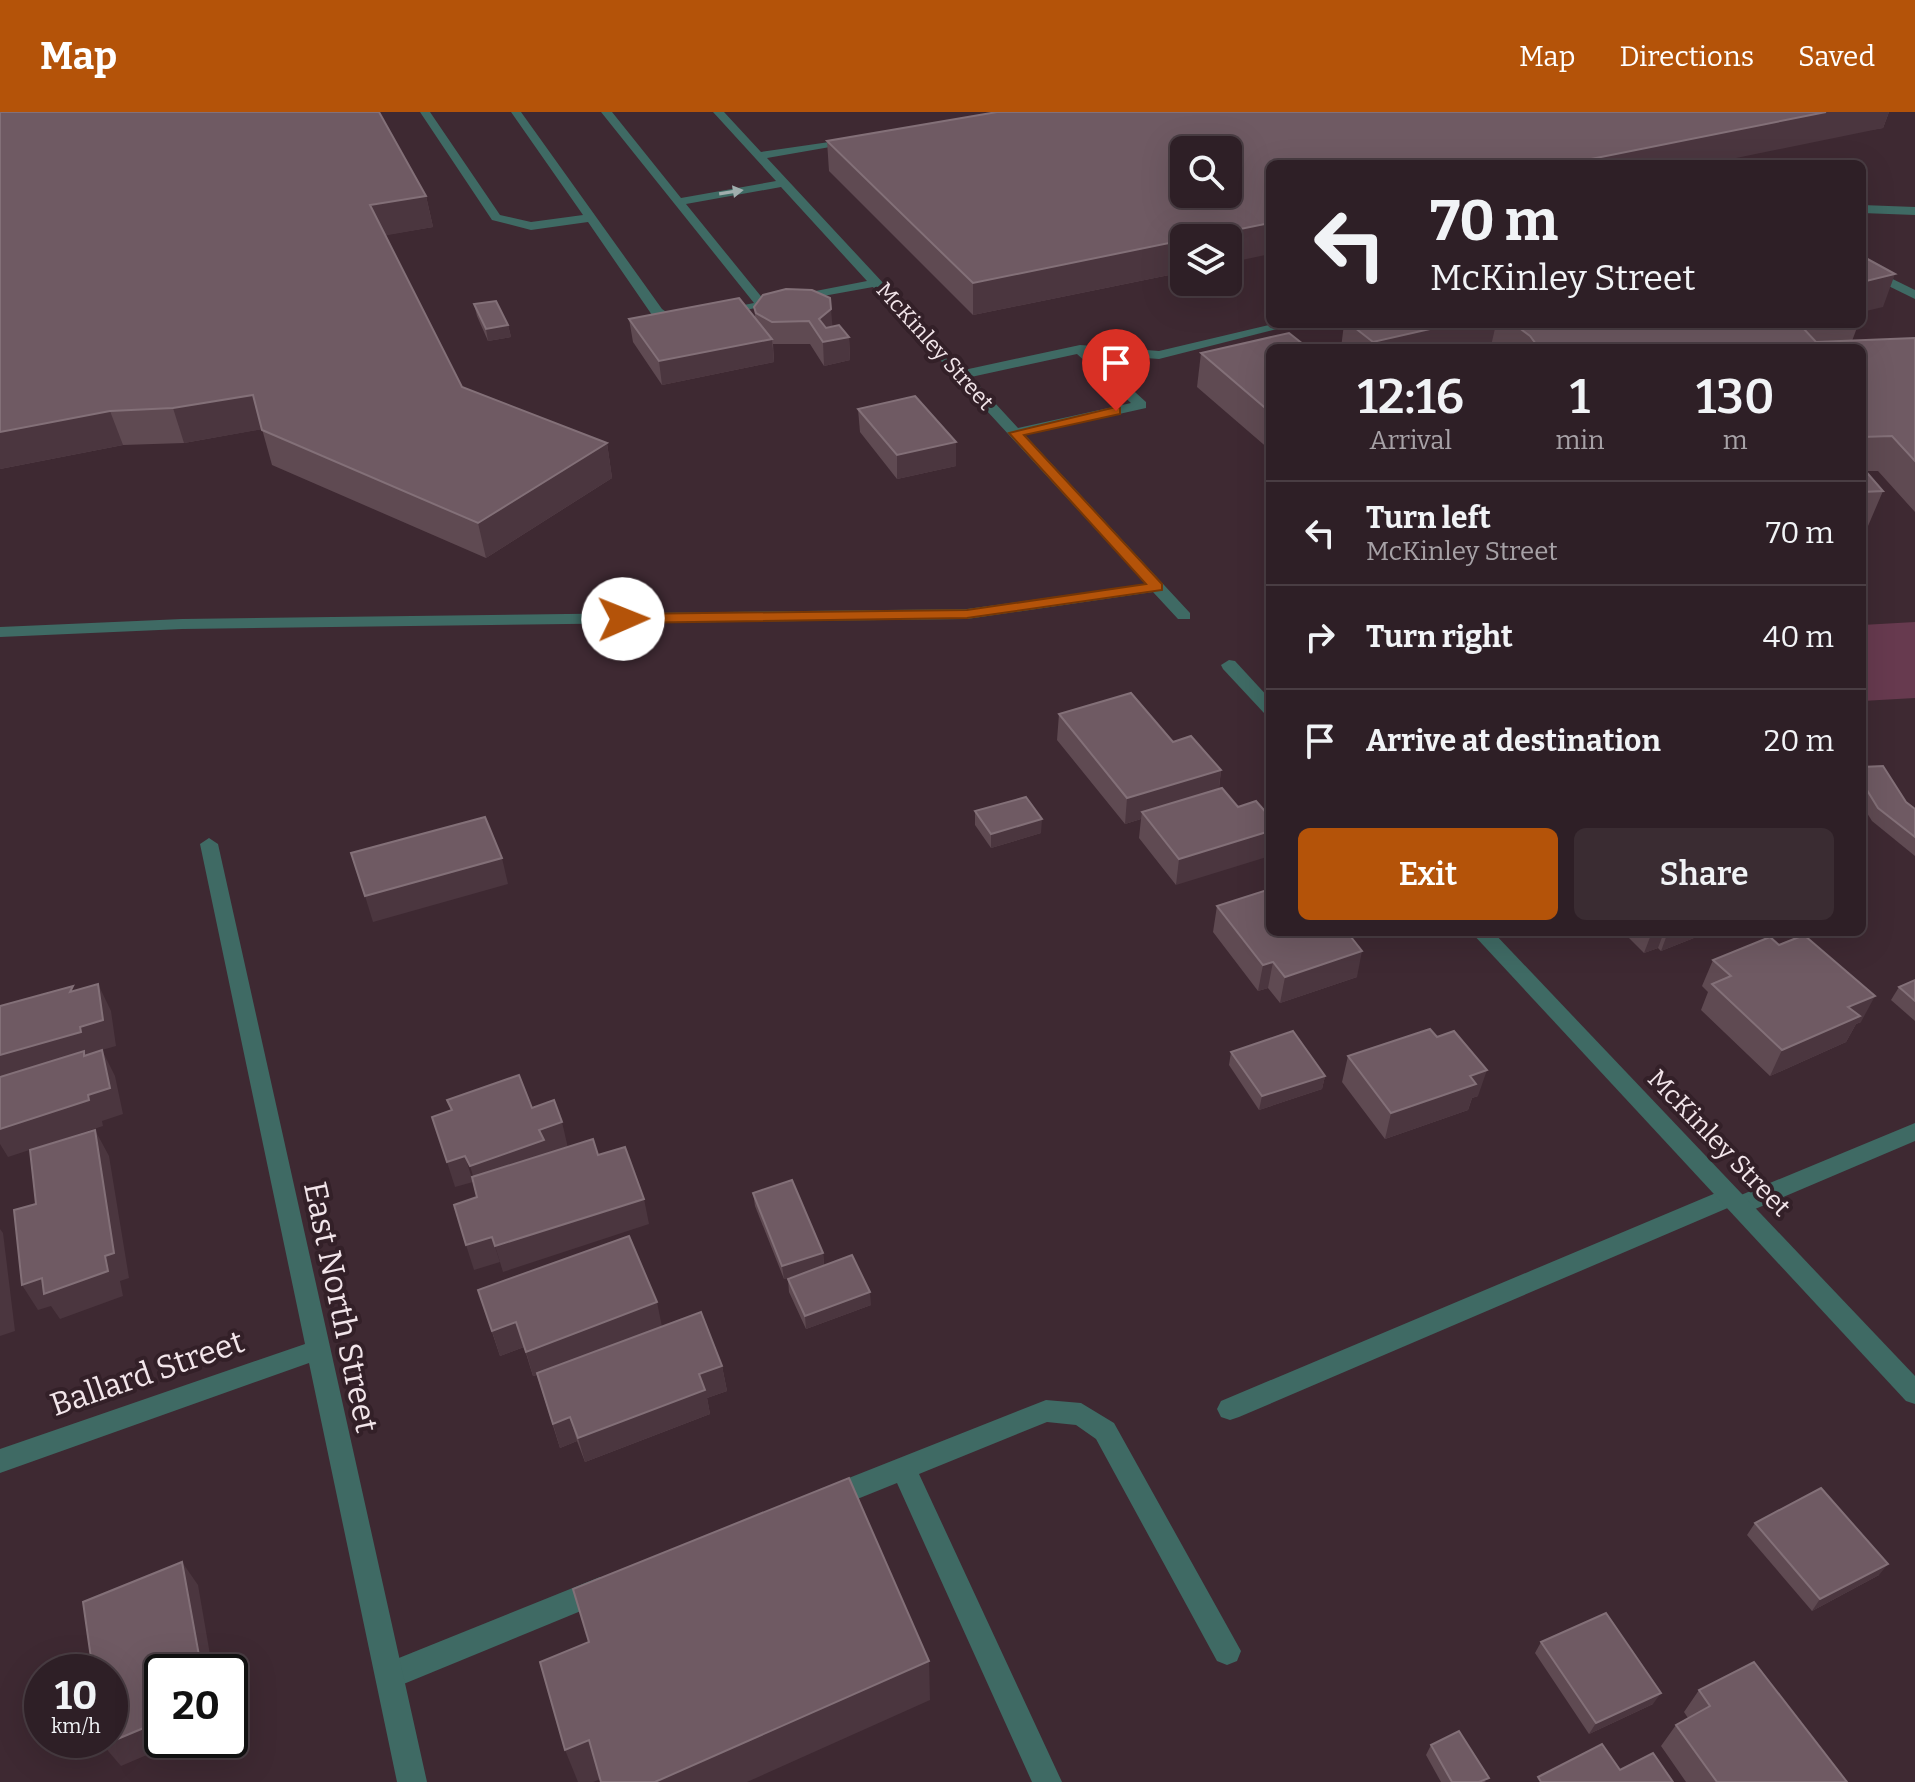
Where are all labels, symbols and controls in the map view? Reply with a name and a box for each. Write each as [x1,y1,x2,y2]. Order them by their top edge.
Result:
text: Map [40,33,117,79]
text: Map [1519,40,1575,73]
text: Directions [1619,40,1754,73]
text: Saved [1798,40,1875,73]
map controls [1170,136,1242,296]
button: search [1170,136,1242,208]
one-way arrow [719,186,744,198]
text: 70 m [1430,188,1558,255]
icon: left [1298,192,1402,296]
button: layers [1170,224,1242,296]
text: McKinley Street [1430,256,1696,300]
street label: McKinley Street [871,277,999,415]
pin [1082,329,1150,411]
icon: arrive [1094,341,1138,385]
text: 12:16 [1358,368,1464,426]
text: 1 [1570,368,1590,426]
text: 130 [1696,368,1774,426]
text: Arrival [1370,425,1452,456]
text: min [1556,425,1605,456]
text: m [1723,425,1748,456]
text: Turn left [1366,500,1491,536]
icon: left [1298,511,1342,555]
text: 70 m [1766,515,1834,551]
text: McKinley Street [1366,536,1558,567]
position arrow [581,577,665,661]
icon: right [1298,615,1342,659]
text: Turn right [1366,619,1513,655]
text: 40 m [1763,619,1834,655]
icon: arrive [1298,719,1342,763]
text: Arrive at destination [1366,723,1661,759]
text: 20 m [1764,723,1834,759]
button: Exit [1298,828,1558,920]
button: Share [1574,828,1834,920]
street label: McKinley Street [1641,1063,1797,1223]
street label: East North Street [296,1178,386,1436]
street label: Ballard Street [45,1322,249,1424]
speed limit sign: 20 [144,1654,248,1758]
text: 10 [55,1672,97,1720]
text: km/h [51,1714,101,1738]

